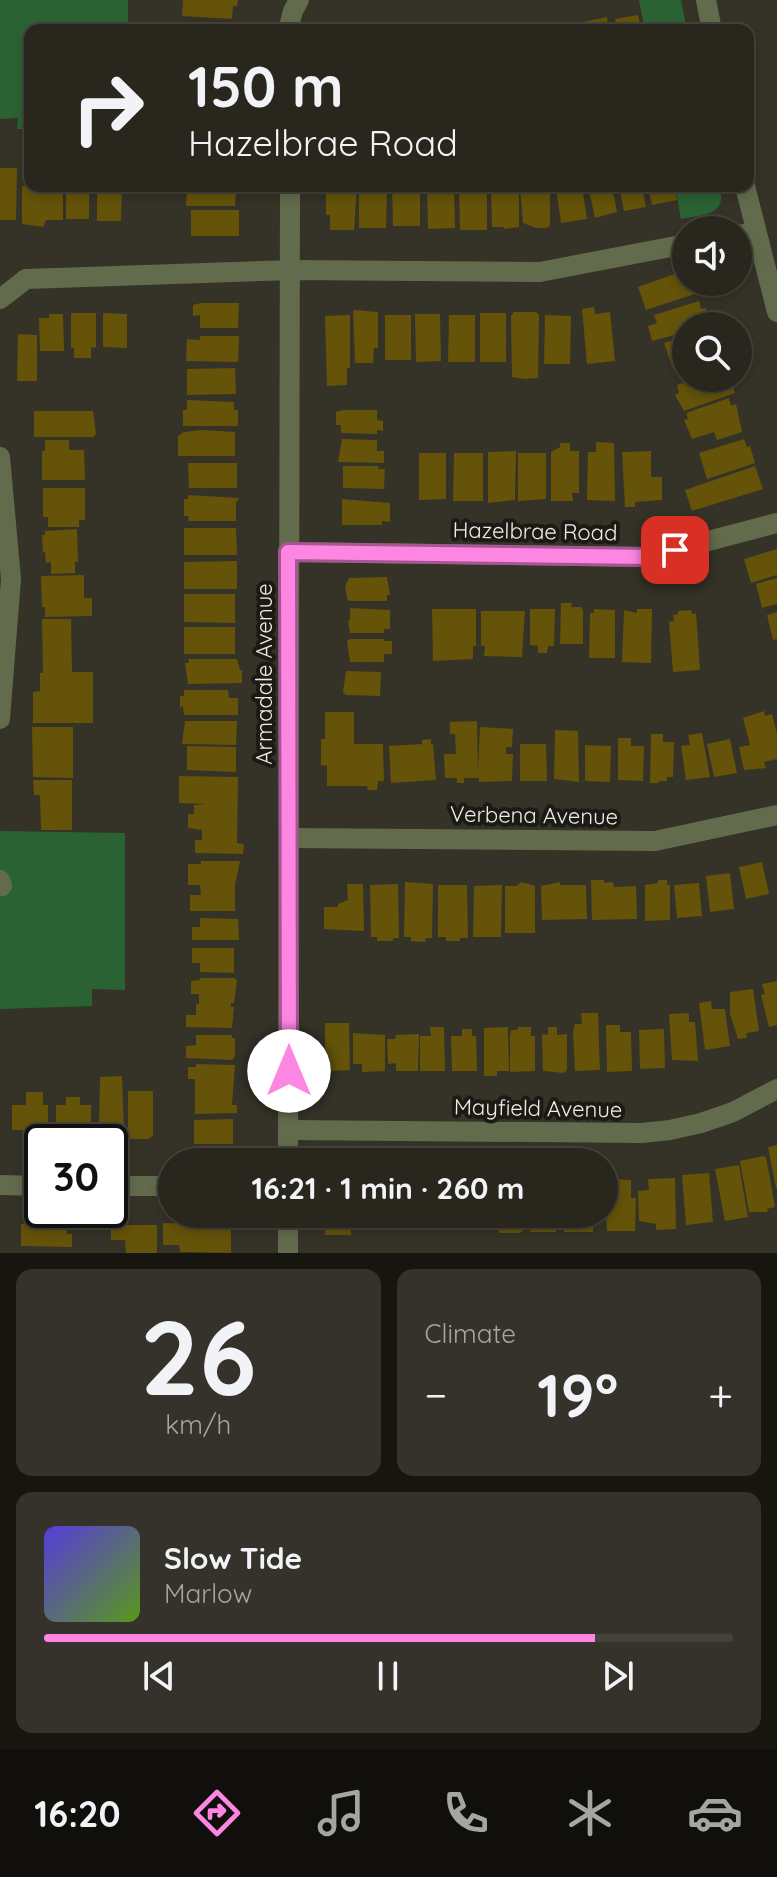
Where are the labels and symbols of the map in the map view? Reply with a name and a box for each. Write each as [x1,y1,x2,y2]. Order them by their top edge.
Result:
street label: Hazelbrae Road [452,516,618,546]
pin [641,516,709,584]
street label: Armadale Avenue [250,583,278,765]
street label: Verbena Avenue [450,800,618,830]
position arrow [247,1029,331,1113]
street label: Mayfield Avenue [454,1093,622,1123]
speed limit sign: 30 [24,1124,128,1228]

